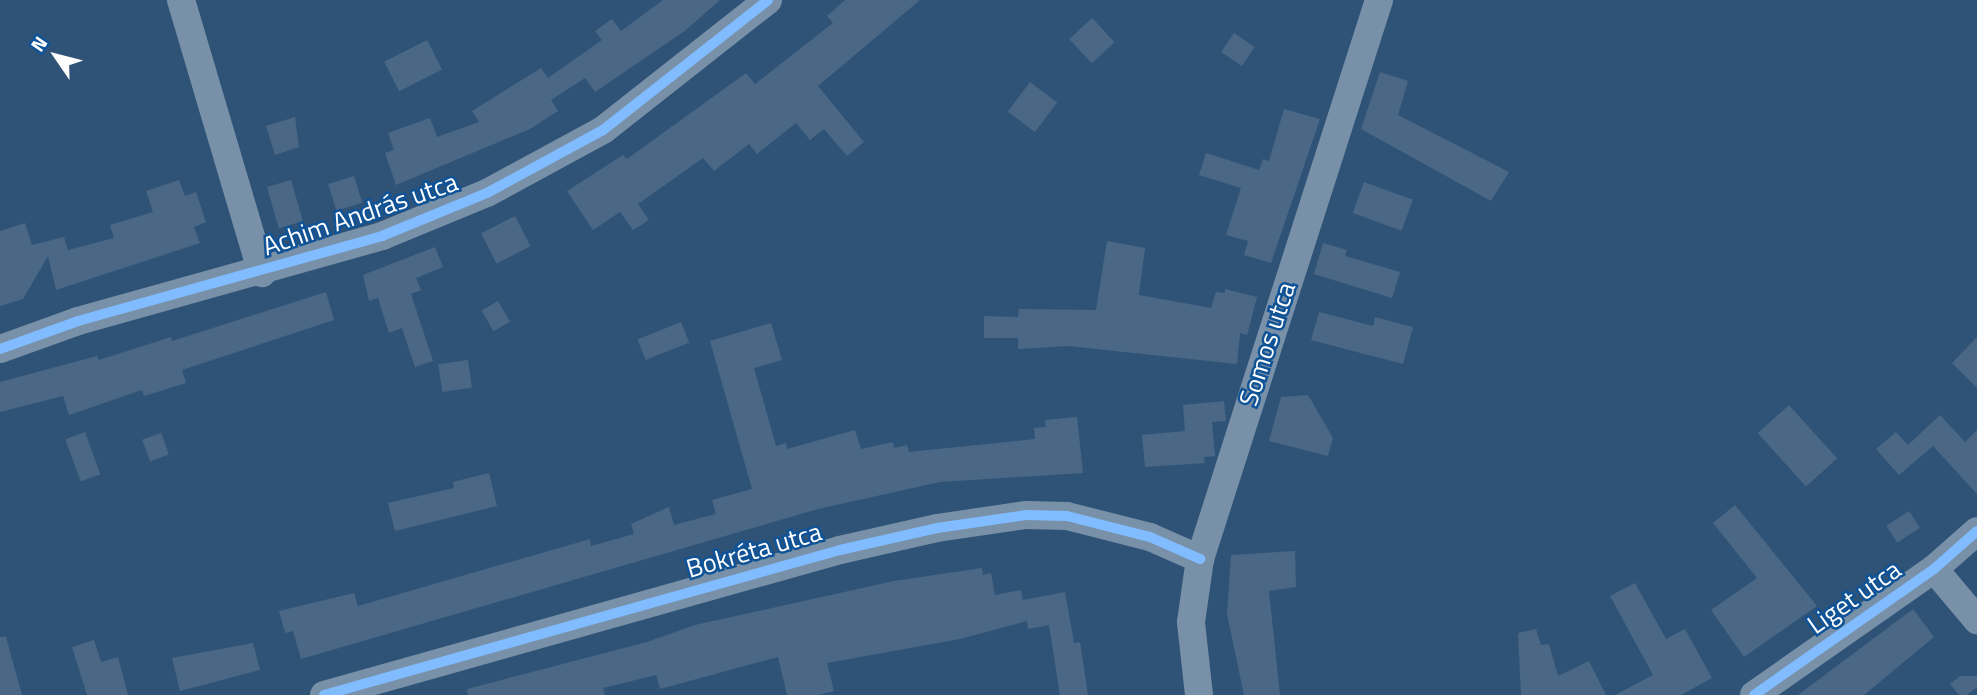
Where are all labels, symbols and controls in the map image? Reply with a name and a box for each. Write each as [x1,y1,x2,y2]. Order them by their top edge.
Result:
north arrow [21,21,91,91]
text: N [23,30,54,57]
street label: Achim András utca [258,166,462,262]
street label: Somos utca [1232,278,1302,410]
street label: Bokréta utca [683,516,825,584]
street label: Liget utca [1801,554,1907,640]

